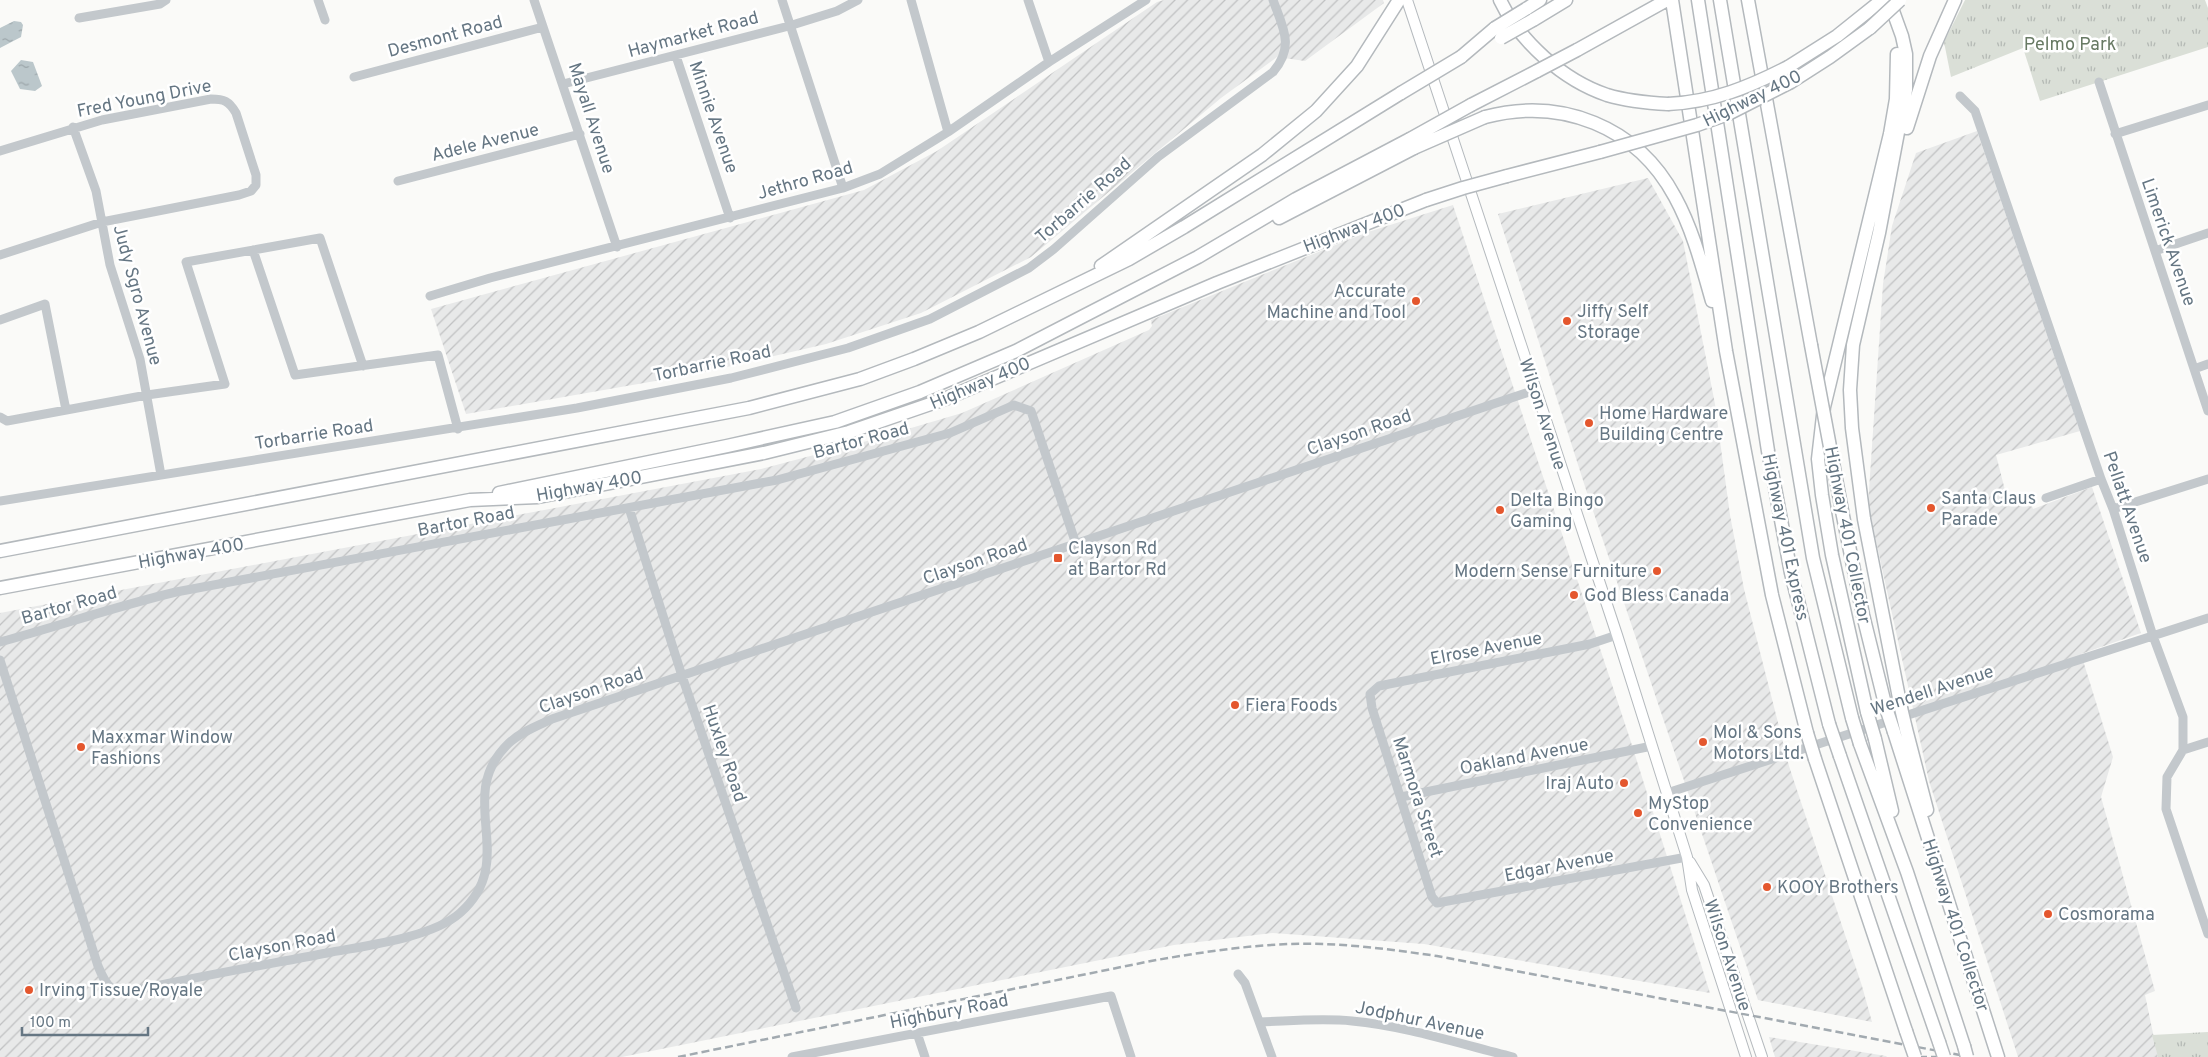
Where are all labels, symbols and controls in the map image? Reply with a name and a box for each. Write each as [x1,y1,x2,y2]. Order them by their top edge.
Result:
street label: Haymarket Road [626,7,761,64]
street label: Desmont Road [385,11,505,64]
park label: Pelmo Park [2024,34,2116,57]
street label: Minnie Avenue [683,58,743,177]
street label: Mayall Avenue [562,60,619,177]
street label: Highway 400 [1699,65,1806,133]
street label: Fred Young Drive [75,75,213,124]
street label: Adele Avenue [429,119,541,168]
street label: Torbarrie Road [1031,153,1137,249]
street label: Jethro Road [755,157,856,206]
street label: Limerick Avenue [2135,176,2200,309]
street label: Highway 400 [1300,199,1409,259]
street label: Judy Sgro Avenue [107,223,166,368]
place label: Accurate Machine and Tool [1267,281,1406,325]
marker: Accurate Machine and Tool [1410,295,1422,307]
place label: Jiffy Self Storage [1577,301,1648,345]
marker: Jiffy Self Storage [1561,315,1573,327]
street label: Torbarrie Road [651,341,773,388]
street label: Highway 400 [927,353,1034,416]
street label: Wilson Avenue [1513,356,1571,473]
place label: Home Hardware Building Centre [1599,403,1728,447]
street label: Clayson Road [1304,405,1415,462]
street label: Torbarrie Road [253,415,375,456]
marker: Home Hardware Building Centre [1583,417,1595,429]
street label: Bartor Road [811,418,912,465]
street label: Highway 401 Collector [1818,445,1875,626]
street label: Pellatt Avenue [2097,449,2156,566]
street label: Highway 401 Express [1756,452,1813,623]
street label: Highway 400 [534,467,644,508]
place label: Santa Claus Parade [1941,488,2036,532]
place label: Delta Bingo Gaming [1510,490,1604,534]
street label: Bartor Road [416,502,517,543]
marker: Santa Claus Parade [1925,502,1937,514]
marker: Delta Bingo Gaming [1494,504,1506,516]
street label: Highway 400 [136,534,246,575]
street label: Clayson Road [920,534,1031,591]
place label: Clayson Rd at Bartor Rd [1068,538,1167,582]
marker: Clayson Rd at Bartor Rd [1052,552,1064,564]
place label: Modern Sense Furniture [1454,561,1647,584]
marker: Modern Sense Furniture [1651,565,1663,577]
street label: Bartor Road [19,582,120,631]
place label: God Bless Canada [1584,585,1729,608]
marker: God Bless Canada [1568,589,1580,601]
street label: Elrose Avenue [1428,627,1544,672]
street label: Wendell Avenue [1868,661,1997,722]
street label: Clayson Road [536,663,647,720]
place label: Fiera Foods [1245,695,1338,718]
marker: Fiera Foods [1229,699,1241,711]
street label: Huxley Road [696,702,751,805]
place label: Mol & Sons Motors Ltd. [1713,722,1804,766]
place label: Maxxmar Window Fashions [91,727,233,771]
street label: Marmora Street [1386,734,1447,861]
street label: Oakland Avenue [1458,734,1591,781]
marker: Mol & Sons Motors Ltd. [1697,736,1709,748]
marker: Maxxmar Window Fashions [75,741,87,753]
place label: Iraj Auto [1545,773,1614,796]
marker: Iraj Auto [1618,777,1630,789]
place label: MyStop Convenience [1648,793,1753,837]
marker: MyStop Convenience [1632,807,1644,819]
street label: Highway 401 Collector [1916,836,1993,1015]
street label: Edgar Avenue [1503,845,1616,888]
place label: KOOY Brothers [1777,877,1899,900]
marker: KOOY Brothers [1761,881,1773,893]
street label: Wilson Avenue [1698,897,1756,1014]
place label: Cosmorama [2058,904,2155,927]
marker: Cosmorama [2042,908,2054,920]
street label: Clayson Road [226,925,338,968]
place label: Irving Tissue/Royale [39,980,203,1003]
marker: Irving Tissue/Royale [23,984,35,996]
street label: Highbury Road [888,990,1011,1035]
street label: Jodphur Avenue [1353,997,1486,1046]
scale bar [22,1004,149,1036]
text: 100 m [30,1014,71,1033]

